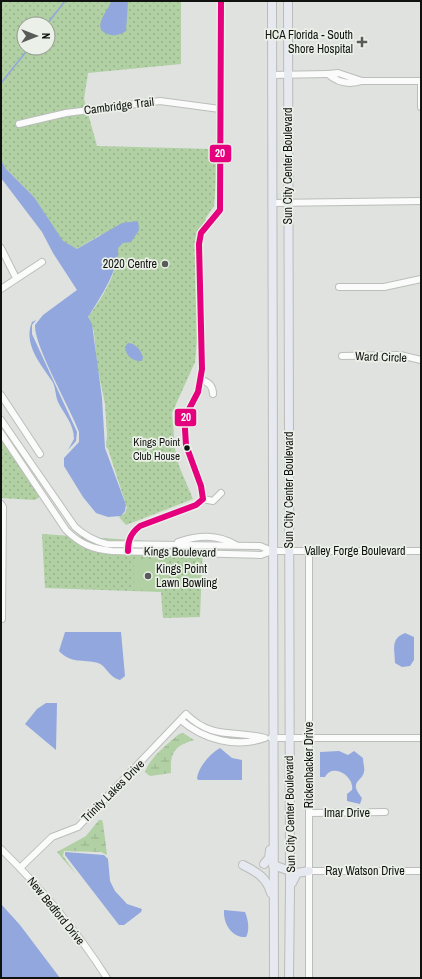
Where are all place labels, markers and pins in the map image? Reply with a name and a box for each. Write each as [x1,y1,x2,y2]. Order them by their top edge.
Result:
place label: HCA Florida - South Shore Hospital [265,27,353,57]
marker: HCA Florida - South Shore Hospital [356,36,368,48]
place label: 2020 Centre [103,256,157,272]
marker: 2020 Centre [160,259,170,269]
place label: Kings Point Club House [133,435,180,463]
marker: Kings Point Club House [182,443,192,453]
place label: Kings Point Lawn Bowling [156,561,218,591]
marker: Kings Point Lawn Bowling [143,571,153,581]

